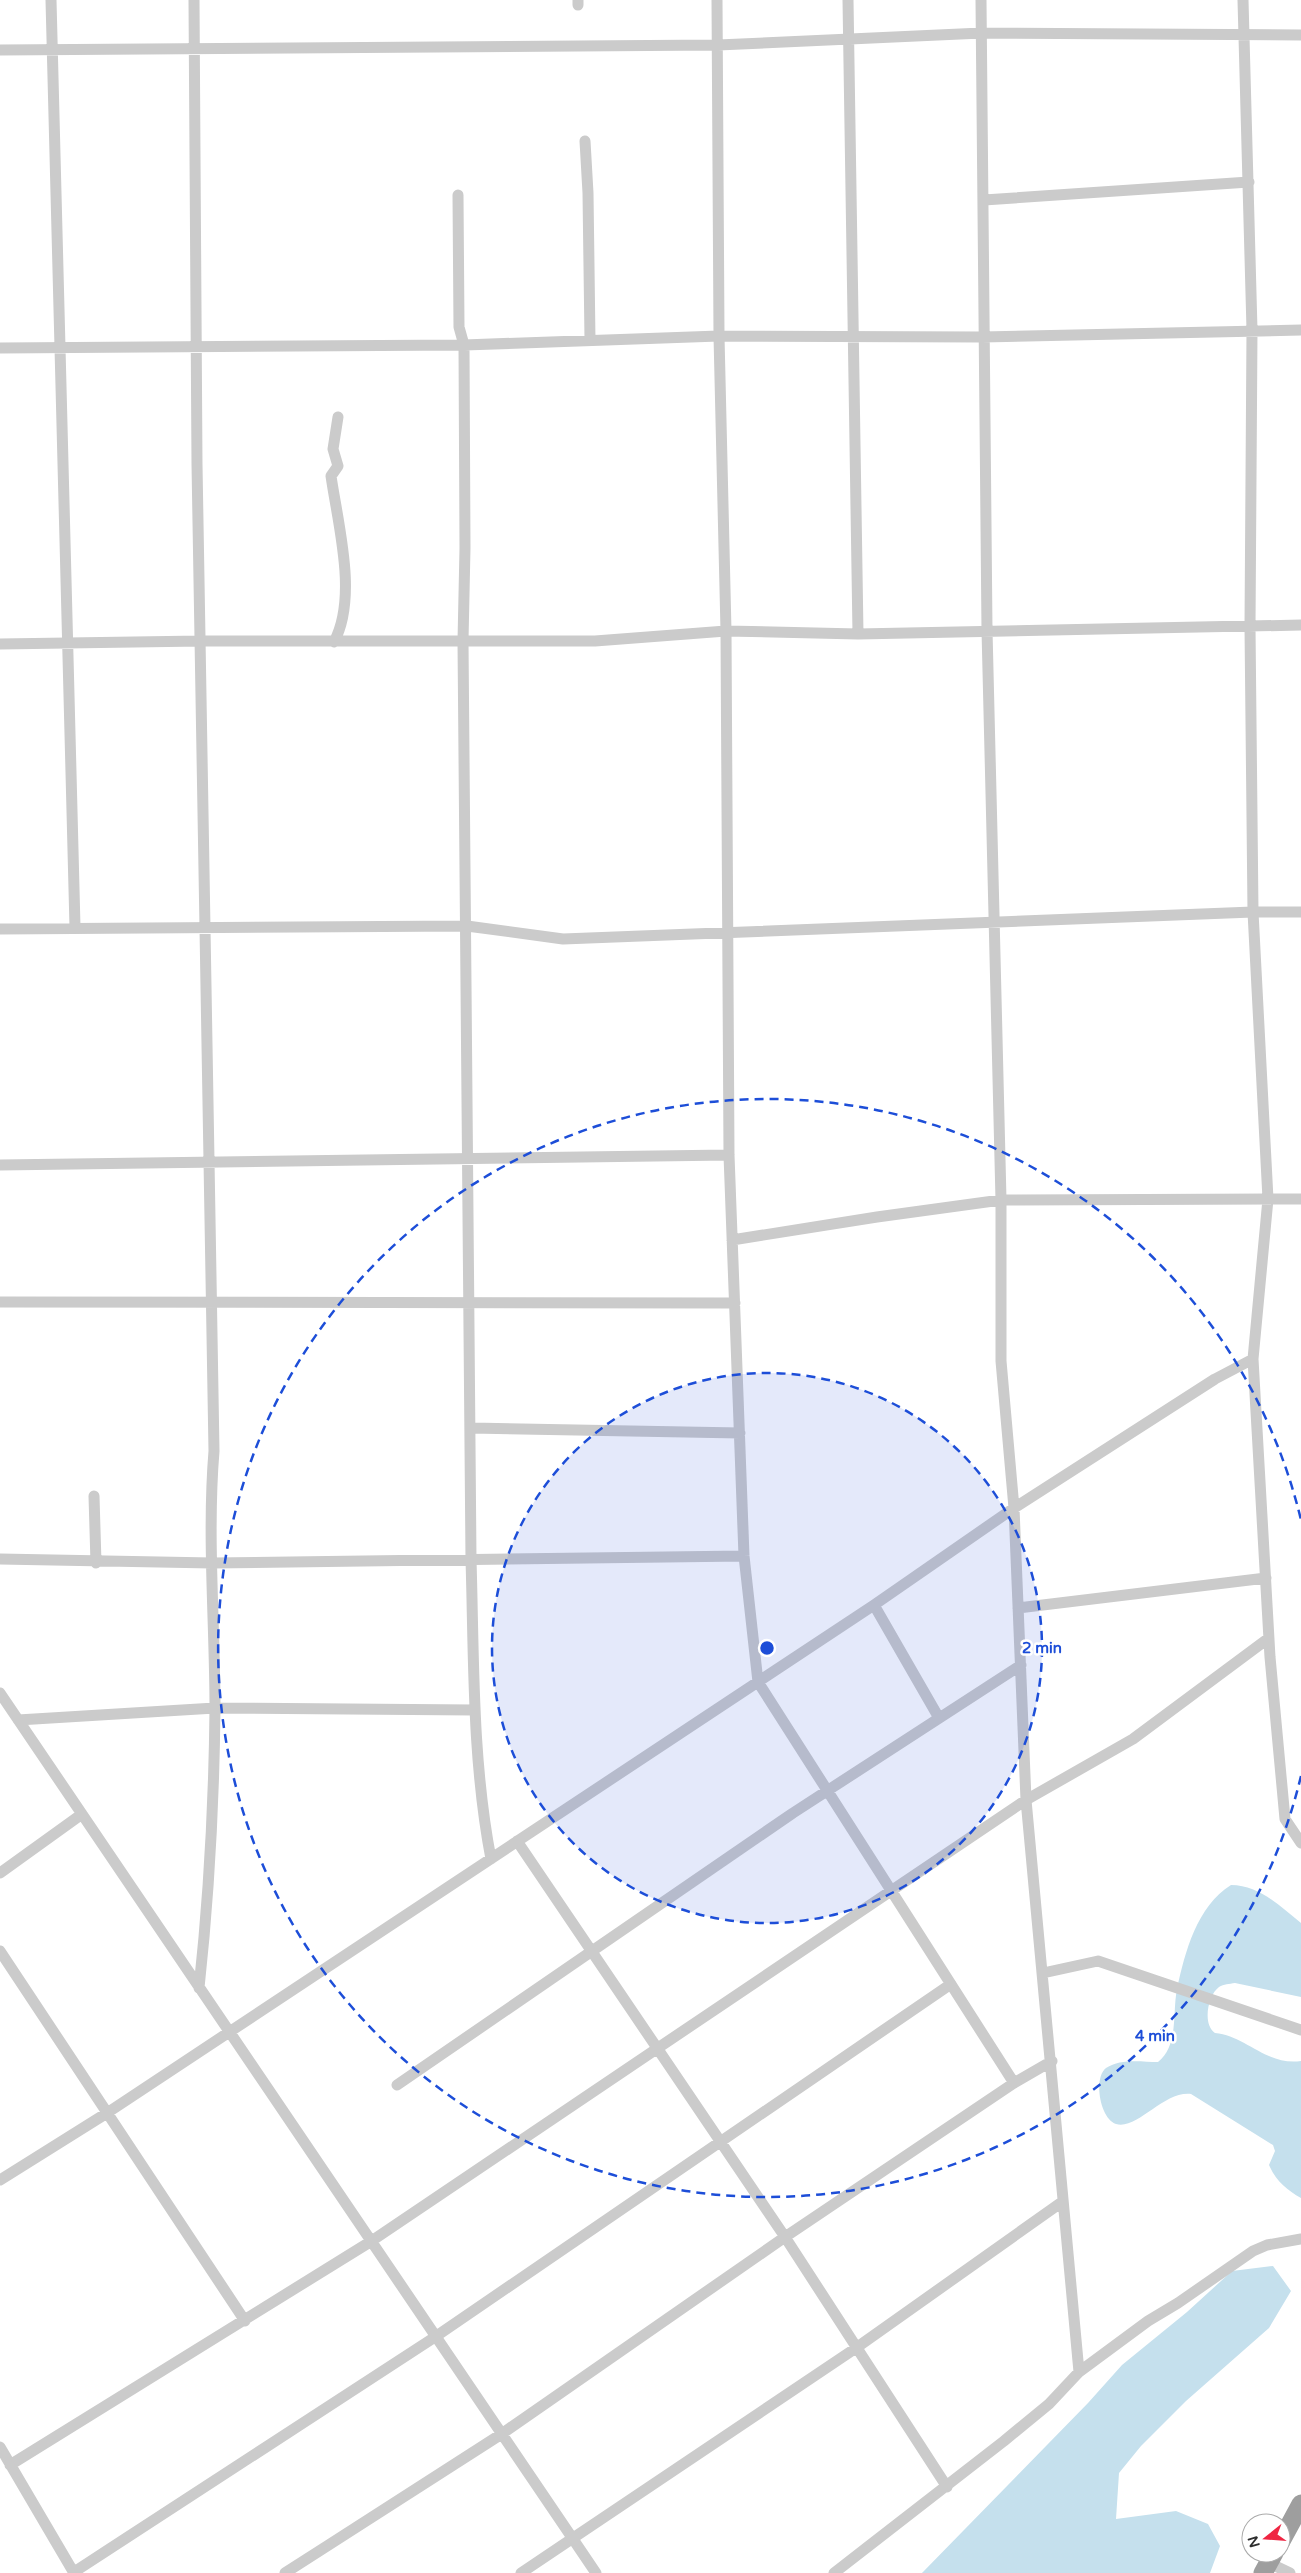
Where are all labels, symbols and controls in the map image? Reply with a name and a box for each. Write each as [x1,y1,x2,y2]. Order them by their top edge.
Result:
centre of rings [758,1639,776,1657]
text: 2 min [1022,1639,1062,1657]
text: 4 min [1135,2027,1175,2045]
north arrow [1241,2513,1291,2563]
text: N [1244,2534,1264,2550]

